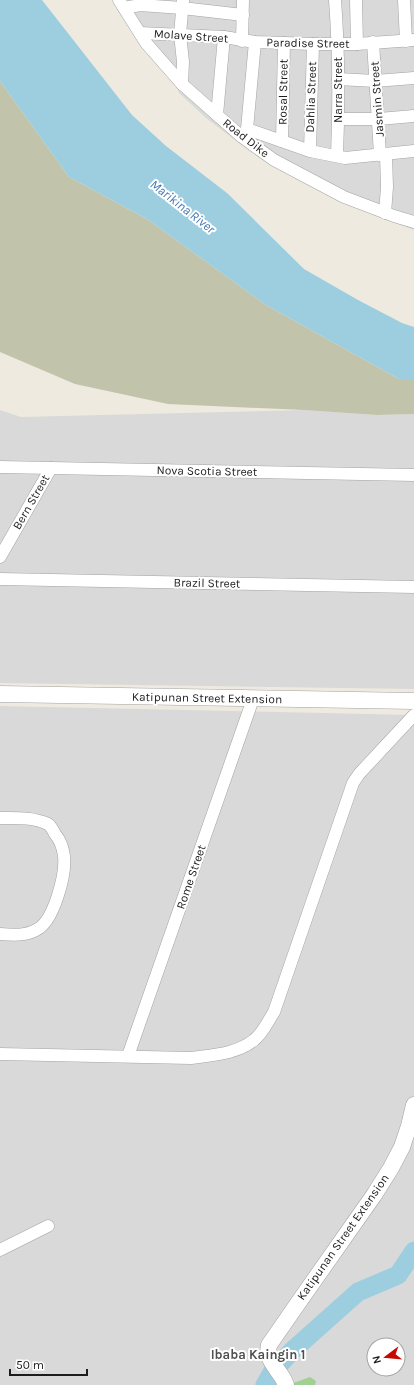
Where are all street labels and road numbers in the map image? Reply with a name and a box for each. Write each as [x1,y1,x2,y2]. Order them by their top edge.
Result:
street label: Molave Street [153,26,229,46]
street label: Paradise Street [266,35,350,51]
street label: Narra Street [331,57,345,123]
street label: Rosal Street [275,58,291,125]
street label: Jasmin Street [367,60,387,137]
street label: Dahlia Street [303,61,319,133]
street label: Road Dike [220,116,272,160]
street label: Nova Scotia Street [157,463,258,479]
street label: Bern Street [10,472,53,532]
street label: Brazil Street [173,575,241,591]
street label: Katipunan Street Extension [132,690,282,706]
street label: Rome Street [173,843,209,911]
street label: Katipunan Street Extension [294,1171,392,1303]

